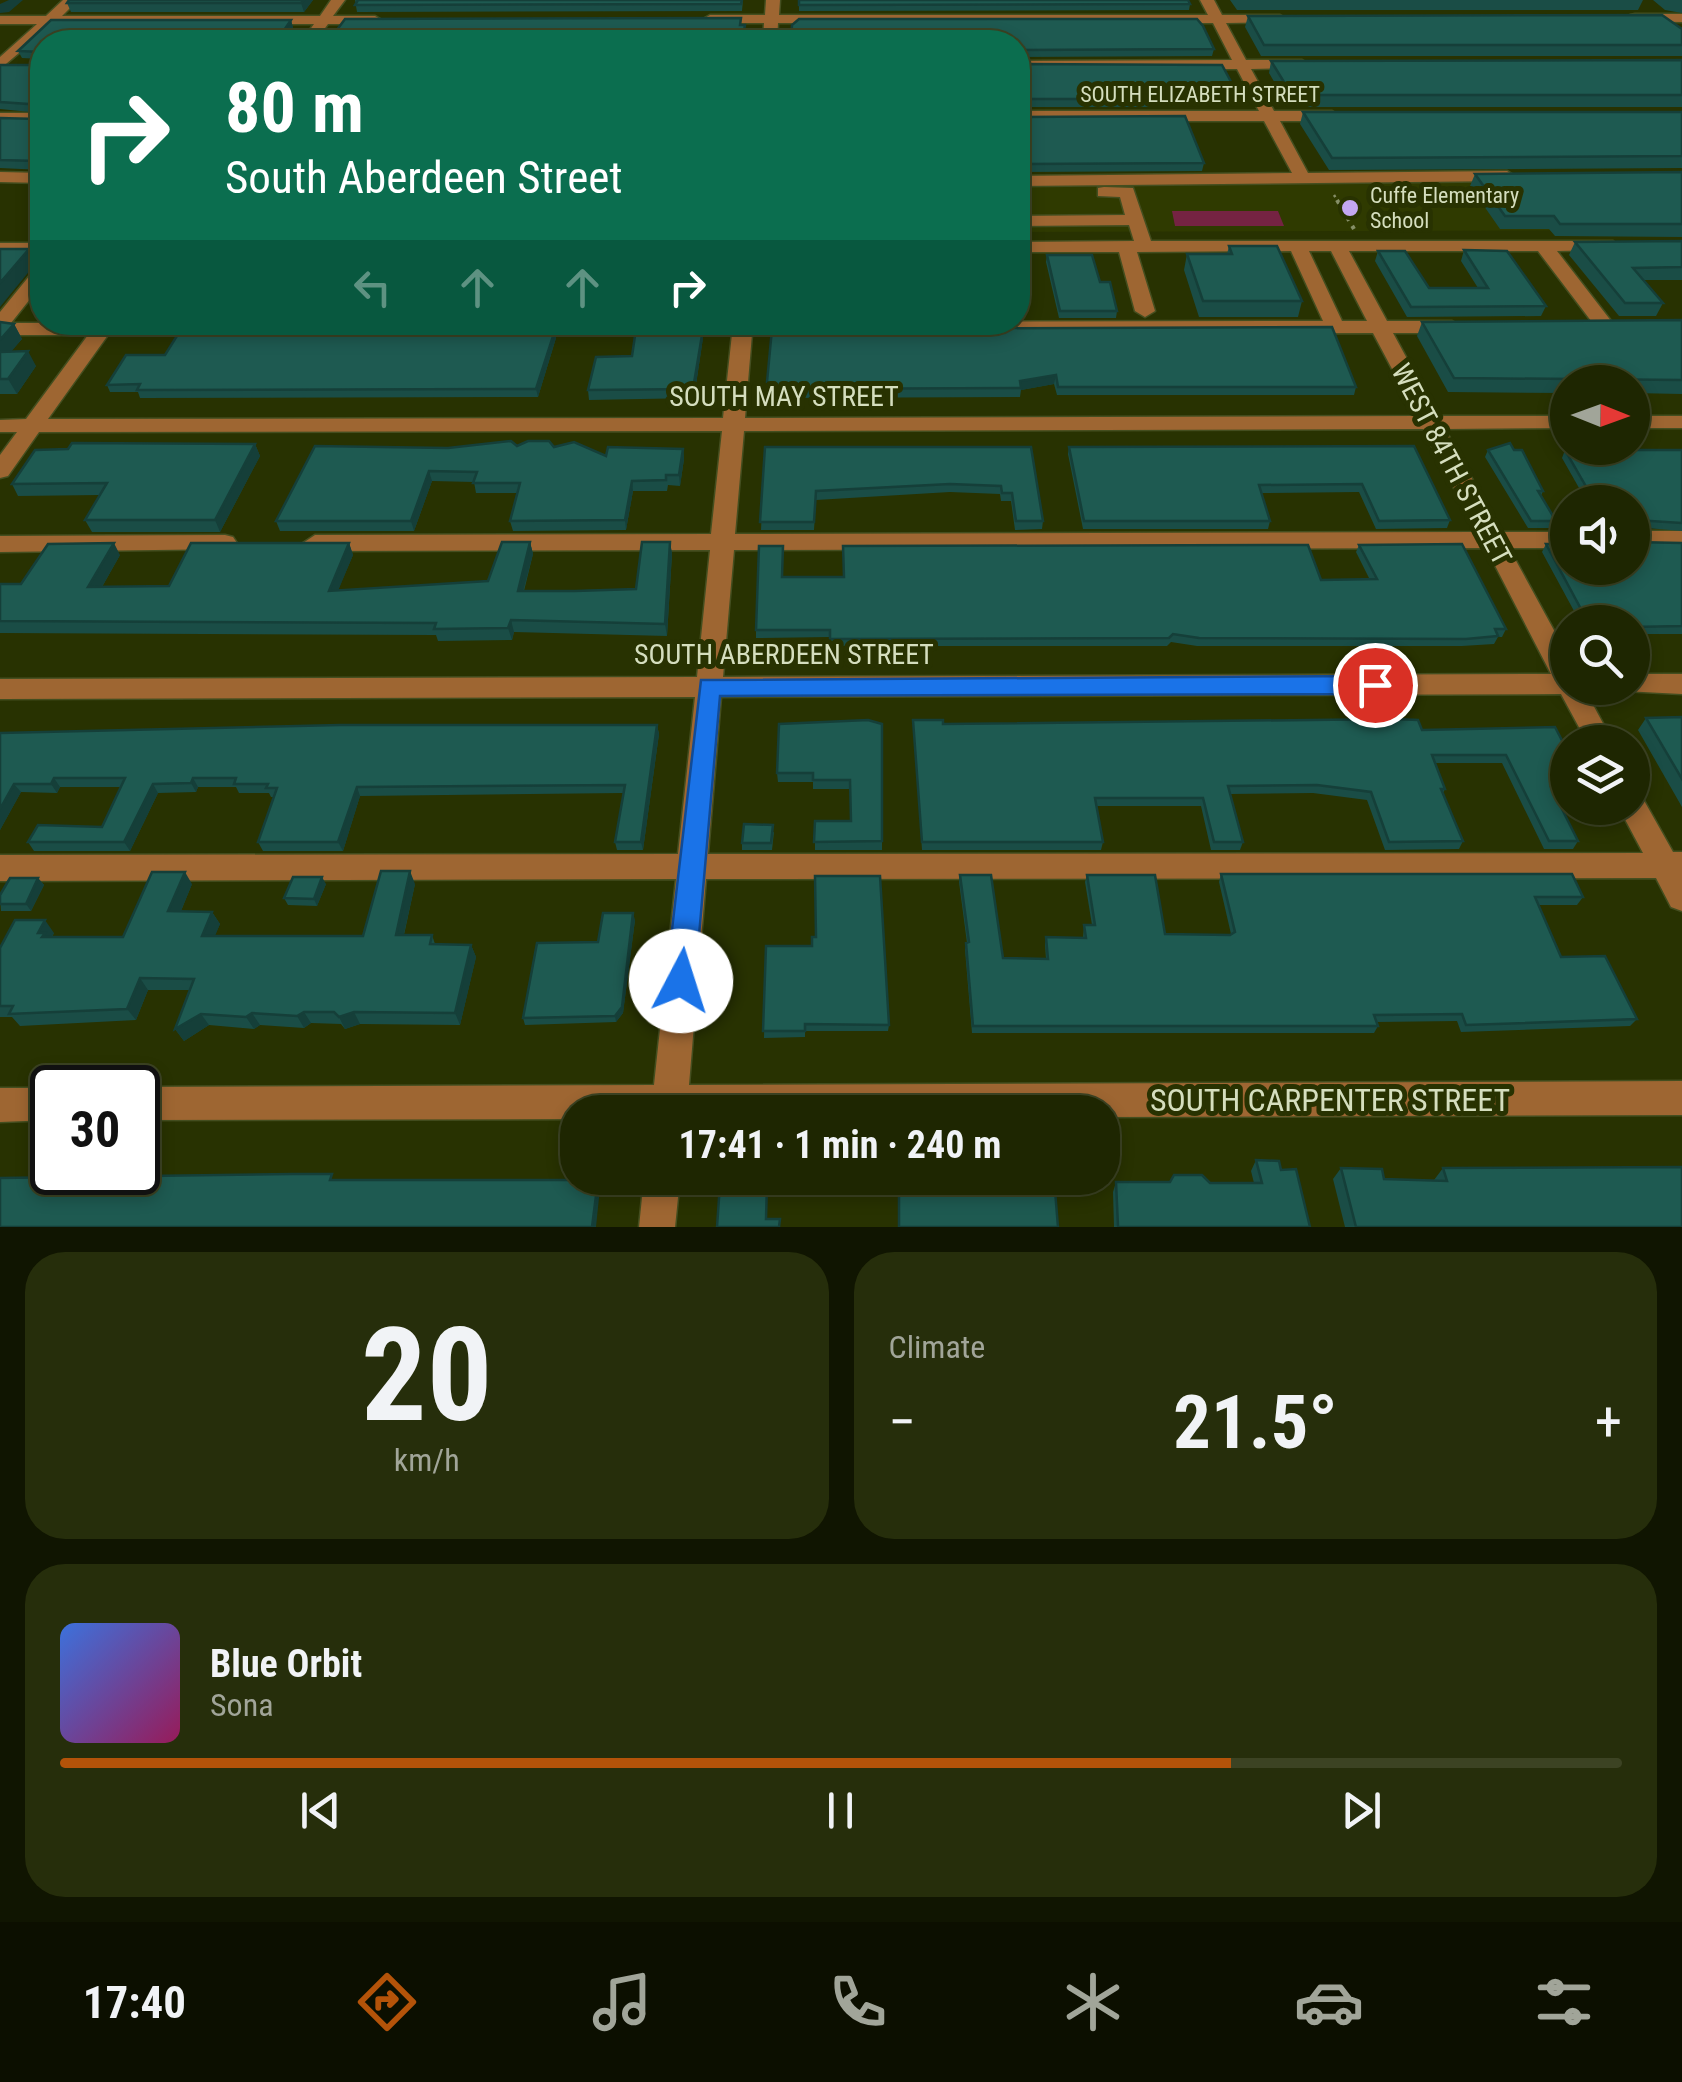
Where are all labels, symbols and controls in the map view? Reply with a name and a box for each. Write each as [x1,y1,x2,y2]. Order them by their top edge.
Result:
text: 80 m [225,67,364,149]
icon: right [60,70,190,200]
street label: SOUTH ELIZABETH STREET [1080,82,1320,107]
text: South Aberdeen Street [225,151,623,204]
place label: Cuffe Elementary School [1370,183,1519,233]
marker: Cuffe Elementary School [1339,197,1361,219]
icon: left [345,260,400,315]
icon: ahead [450,260,505,315]
icon: ahead [555,260,610,315]
icon: right [660,260,715,315]
street label: WEST 84TH STREET [1385,358,1518,570]
north arrow [1550,365,1650,465]
map controls [1550,365,1650,825]
street label: SOUTH MAY STREET [669,380,899,413]
button: sound [1550,485,1650,585]
button: search [1550,605,1650,705]
street label: SOUTH ABERDEEN STREET [634,638,934,671]
pin [1333,643,1418,728]
icon: arrive [1348,658,1403,713]
button: layers [1550,725,1650,825]
position arrow [629,929,733,1033]
speed limit sign: 30 [30,1065,160,1195]
street label: SOUTH CARPENTER STREET [1150,1081,1510,1119]
text: 17:41 · 1 min · 240 m [679,1123,1001,1167]
text: 20 [361,1299,492,1452]
text: Climate [889,1328,985,1366]
text: 21.5° [1173,1378,1338,1466]
text: − [889,1390,916,1454]
text: + [1595,1390,1622,1454]
text: km/h [394,1441,460,1479]
text: Blue Orbit [210,1642,362,1686]
text: Sona [210,1686,273,1724]
icon: previous [293,1783,348,1838]
icon: pause [813,1783,868,1838]
icon: next [1334,1783,1389,1838]
icon: directions [352,1967,422,2037]
icon: music [587,1967,657,2037]
icon: phone [823,1967,893,2037]
icon: climate [1058,1967,1128,2037]
icon: car [1294,1967,1364,2037]
icon: filters [1529,1967,1599,2037]
text: 17:40 [83,1976,186,2029]

